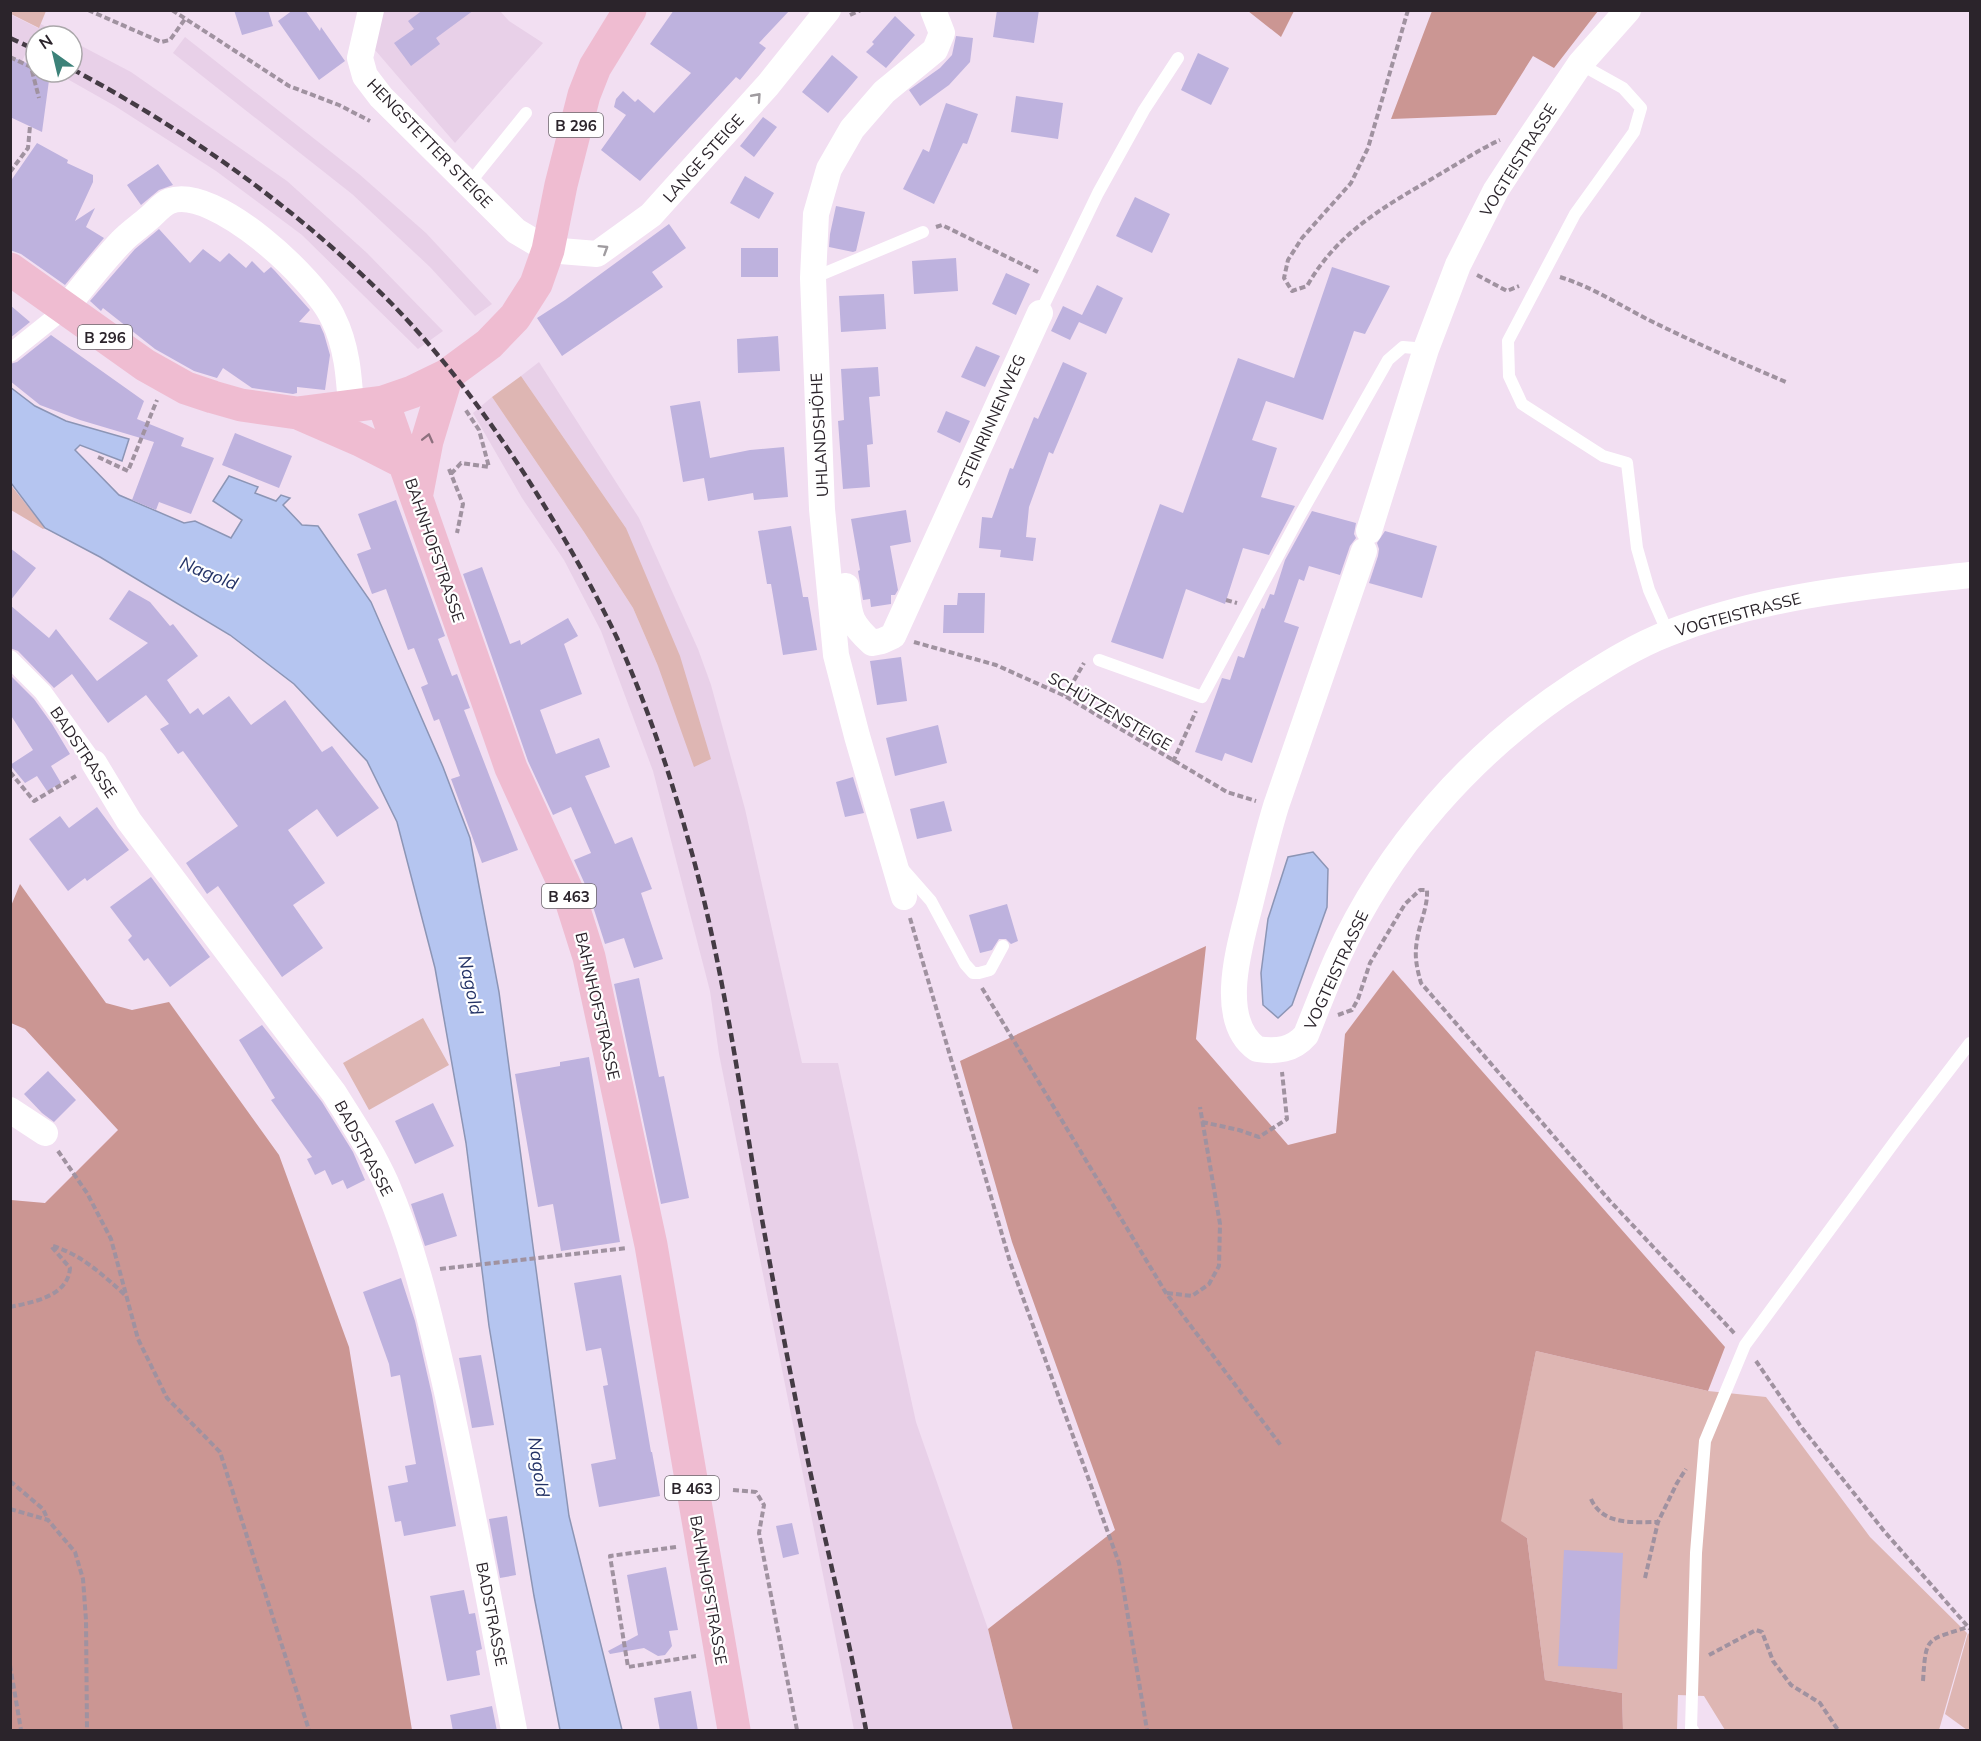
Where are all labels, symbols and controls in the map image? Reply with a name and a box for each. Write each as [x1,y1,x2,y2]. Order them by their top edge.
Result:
north arrow [24,24,84,84]
text: N [35,30,56,53]
street label: HENGSTETTER STEIGE [363,74,497,212]
one-way arrow [750,94,761,104]
street label: VOGTEISTRASSE [1475,100,1561,220]
street label: LANGE STEIGE [658,110,748,206]
road number: B 296 [549,113,603,137]
one-way arrow [598,244,608,256]
road number: B 296 [78,325,132,349]
street label: STEINRINNENWEG [953,351,1029,491]
street label: UHLANDSHÖHE [806,372,832,498]
one-way arrow [420,433,433,443]
street label: BAHNHOFSTRASSE [401,475,469,625]
water label: Nagold [177,551,242,595]
street label: VOGTEISTRASSE [1673,588,1803,640]
street label: SCHÜTZENSTEIGE [1045,667,1175,755]
street label: BADSTRASSE [46,703,122,801]
road number: B 463 [542,884,596,908]
street label: VOGTEISTRASSE [1300,907,1372,1033]
street label: BAHNHOFSTRASSE [571,930,625,1082]
water label: Nagold [453,953,489,1017]
street label: BADSTRASSE [330,1097,398,1199]
water label: Nagold [523,1435,555,1499]
road number: B 463 [665,1476,719,1500]
street label: BAHNHOFSTRASSE [686,1514,732,1666]
street label: BADSTRASSE [472,1560,512,1668]

